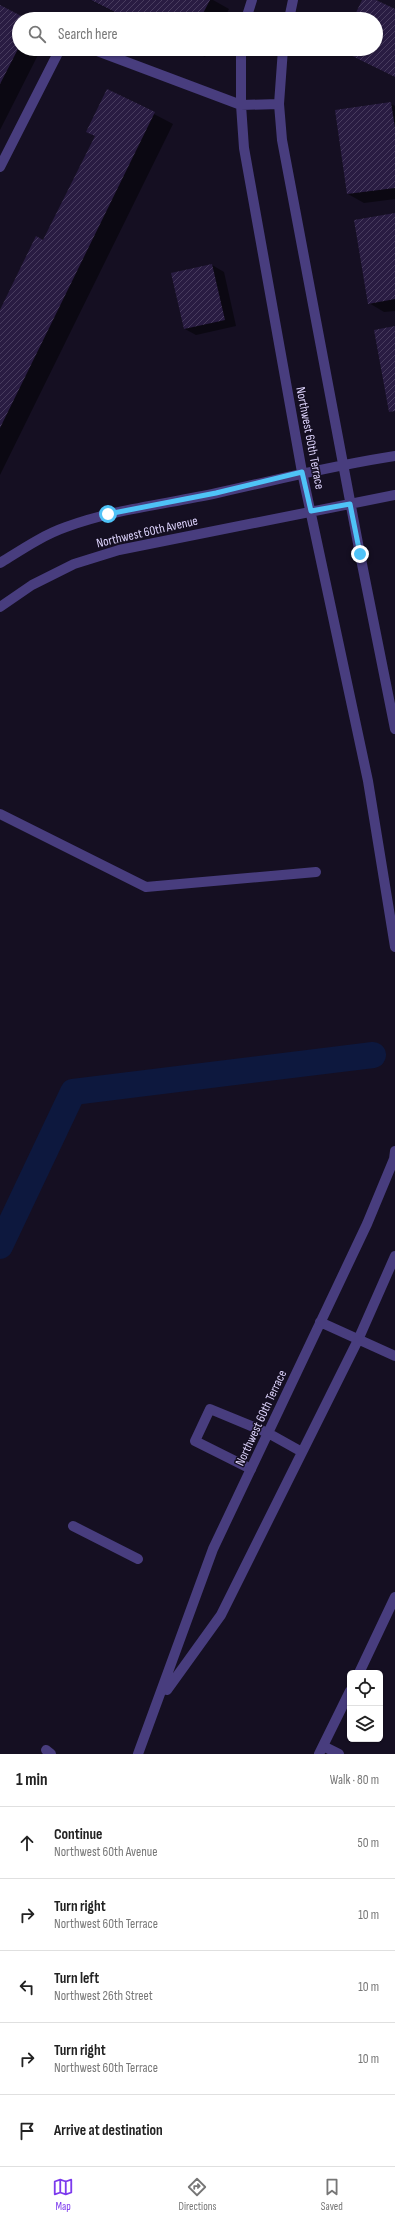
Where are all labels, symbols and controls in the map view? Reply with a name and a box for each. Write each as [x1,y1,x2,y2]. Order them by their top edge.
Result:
search box [12,12,383,56]
icon: search [26,23,48,45]
text: Search here [58,25,118,44]
street label: Northwest 60th Terrace [292,385,328,491]
route start [99,505,117,523]
street label: Northwest 60th Avenue [95,513,199,551]
route end [351,545,369,563]
street label: Northwest 60th Terrace [232,1367,290,1469]
map controls [347,1670,383,1742]
button: locate [347,1670,383,1706]
button: layers [347,1706,383,1742]
text: 1 min [16,1770,48,1790]
text: Walk · 80 m [330,1772,379,1788]
text: Continue [54,1825,103,1844]
icon: ahead [16,1832,38,1854]
text: 50 m [358,1835,379,1851]
text: Northwest 60th Avenue [54,1844,157,1860]
text: Turn right [54,1897,106,1916]
icon: right [16,1904,38,1926]
text: 10 m [358,1907,379,1923]
text: Northwest 60th Terrace [54,1916,158,1932]
text: Turn left [54,1969,99,1988]
icon: left [16,1976,38,1998]
text: 10 m [358,1979,379,1995]
text: Northwest 26th Street [54,1988,153,2004]
text: Turn right [54,2041,106,2060]
icon: right [16,2048,38,2070]
text: 10 m [358,2051,379,2067]
text: Northwest 60th Terrace [54,2060,158,2076]
icon: arrive [16,2120,38,2142]
text: Arrive at destination [54,2121,163,2140]
tab: Map [52,2176,74,2213]
tab: Directions [179,2176,216,2213]
tab: Saved [321,2176,343,2213]

